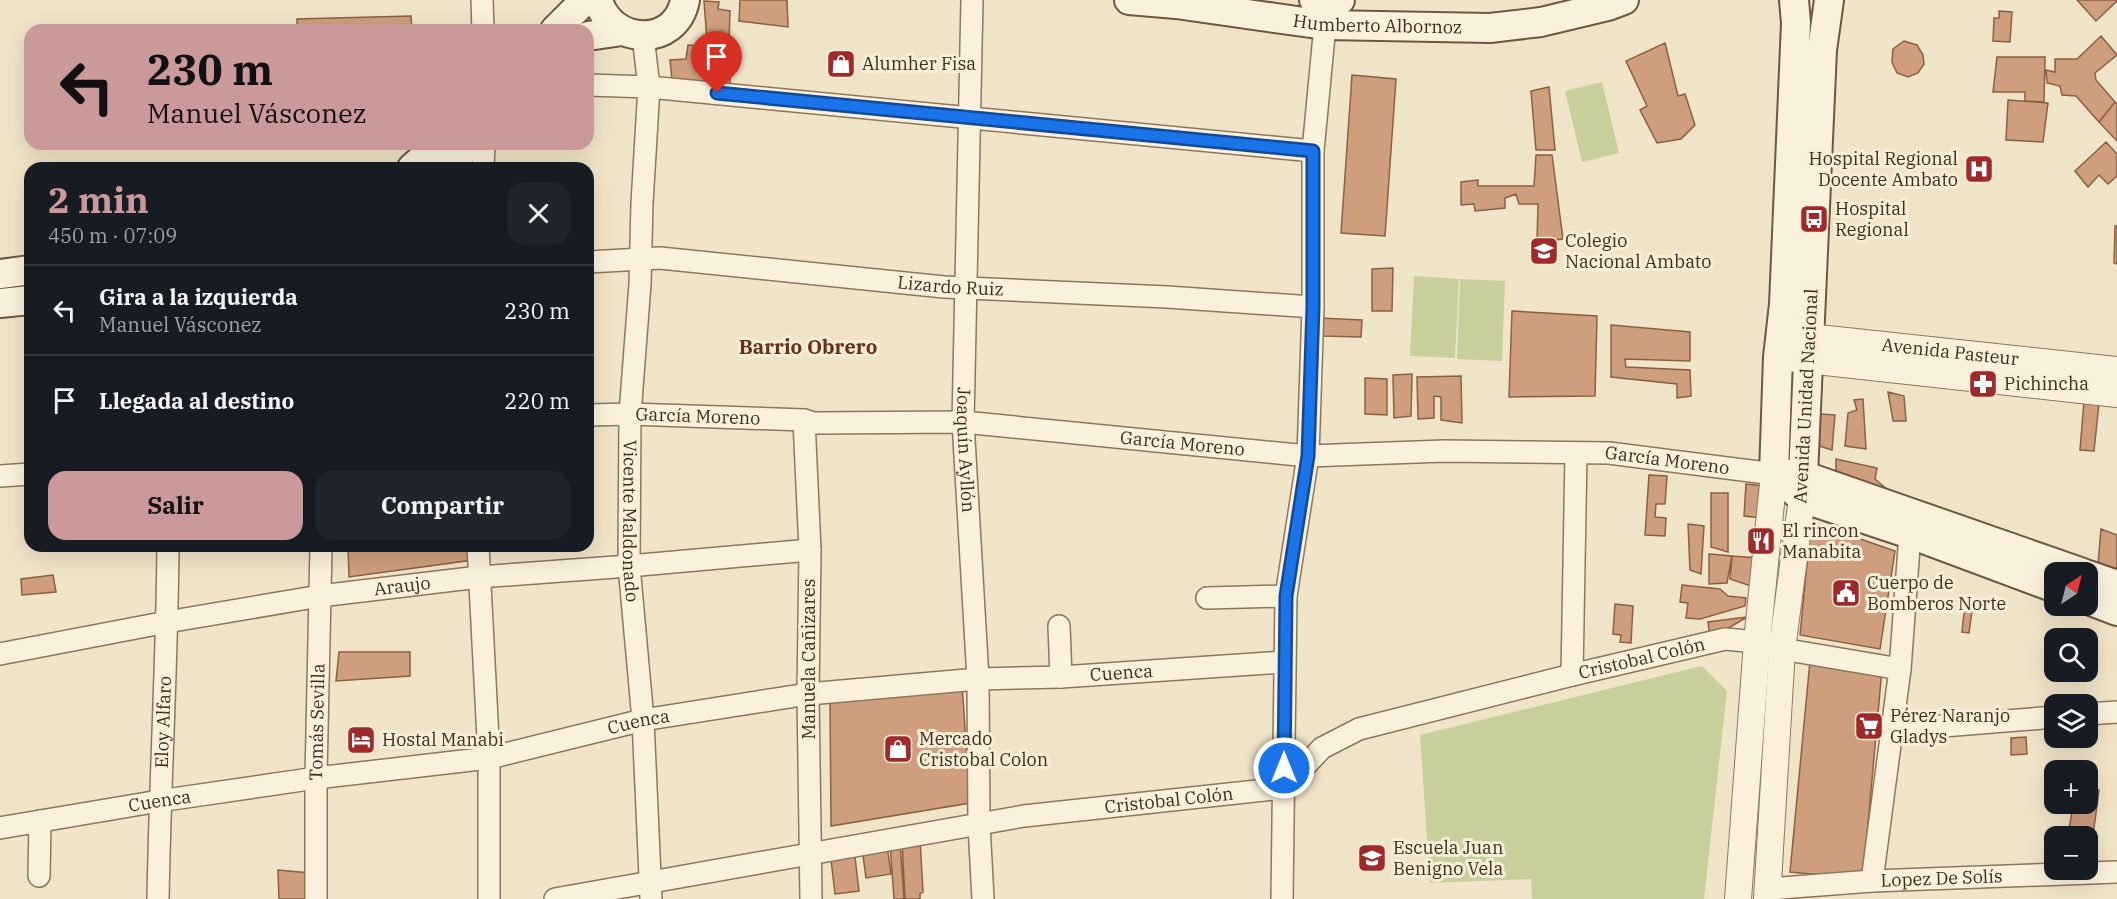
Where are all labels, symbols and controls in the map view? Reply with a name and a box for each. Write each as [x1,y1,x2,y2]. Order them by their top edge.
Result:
street label: Humberto Albornoz [1291,9,1462,38]
pin [691,31,742,93]
icon: arrive [700,40,733,73]
text: 230 m [147,42,273,97]
icon: left [48,48,126,126]
shop icon: Alumher Fisa [825,48,857,80]
place label: Alumher Fisa [862,52,976,75]
text: Manuel Vásconez [147,95,366,130]
place label: Hospital Regional Docente Ambato [1809,147,1958,191]
hospital icon: Hospital Regional Docente Ambato [1963,153,1995,185]
text: 2 min [48,176,149,223]
button: close [507,182,570,245]
place label: Hospital Regional [1835,197,1909,241]
bus stop icon: Hospital Regional [1798,203,1830,235]
text: 450 m · 07:09 [48,222,177,249]
place label: Colegio Nacional Ambato [1565,229,1711,273]
school or university icon: Colegio Nacional Ambato [1528,235,1560,267]
street label: Lizardo Ruiz [896,270,1004,301]
text: Gira a la izquierda [99,282,298,311]
street label: Avenida Unidad Nacional [1788,288,1823,504]
icon: left [48,294,81,327]
text: 230 m [504,296,570,325]
text: Manuel Vásconez [99,311,262,338]
district label: Barrio Obrero [739,333,877,360]
street label: Avenida Pasteur [1880,333,2020,370]
pharmacy icon: Pichincha [1967,368,1999,400]
place label: Pichincha [2004,372,2089,395]
icon: arrive [48,384,81,417]
text: Llegada al destino [99,386,294,415]
text: 220 m [504,386,570,415]
street label: Joaquín Ayllón [952,387,980,513]
street label: García Moreno [635,402,761,429]
street label: García Moreno [1119,426,1246,461]
street label: Vicente Maldonado [618,440,644,603]
street label: García Moreno [1604,441,1731,479]
button: Salir [48,471,303,540]
button: Compartir [315,471,570,540]
place label: El rincon Manabita [1782,519,1861,563]
restaurant icon: El rincon Manabita [1745,525,1777,557]
north arrow [2044,562,2098,616]
map controls [2044,562,2098,880]
street label: Araujo [373,571,432,600]
place label: Cuerpo de Bomberos Norte [1867,571,2006,615]
public building icon: Cuerpo de Bomberos Norte [1830,577,1862,609]
street label: Manuela Cañizares [797,578,820,740]
button: search [2044,628,2098,682]
street label: Cristobal Colón [1576,632,1707,684]
street label: Cuenca [1089,659,1154,686]
street label: Tomás Sevilla [304,663,329,781]
street label: Eloy Alfaro [150,675,176,769]
button: layers [2044,694,2098,748]
street label: Cuenca [605,704,671,739]
place label: Pérez Naranjo Gladys [1890,704,2010,748]
supermarket icon: Pérez Naranjo Gladys [1853,710,1885,742]
hotel icon: Hostal Manabi [345,724,377,756]
place label: Mercado Cristobal Colon [919,727,1048,771]
place label: Hostal Manabi [382,728,504,751]
shop icon: Mercado Cristobal Colon [882,733,914,765]
position arrow [1252,736,1316,800]
button: + [2044,760,2098,814]
street label: Cristobal Colón [1103,782,1234,818]
street label: Cuenca [127,784,193,817]
button: − [2044,826,2098,880]
place label: Escuela Juan Benigno Vela [1393,836,1504,880]
school or university icon: Escuela Juan Benigno Vela [1356,842,1388,874]
street label: Lopez De Solís [1880,864,2003,892]

